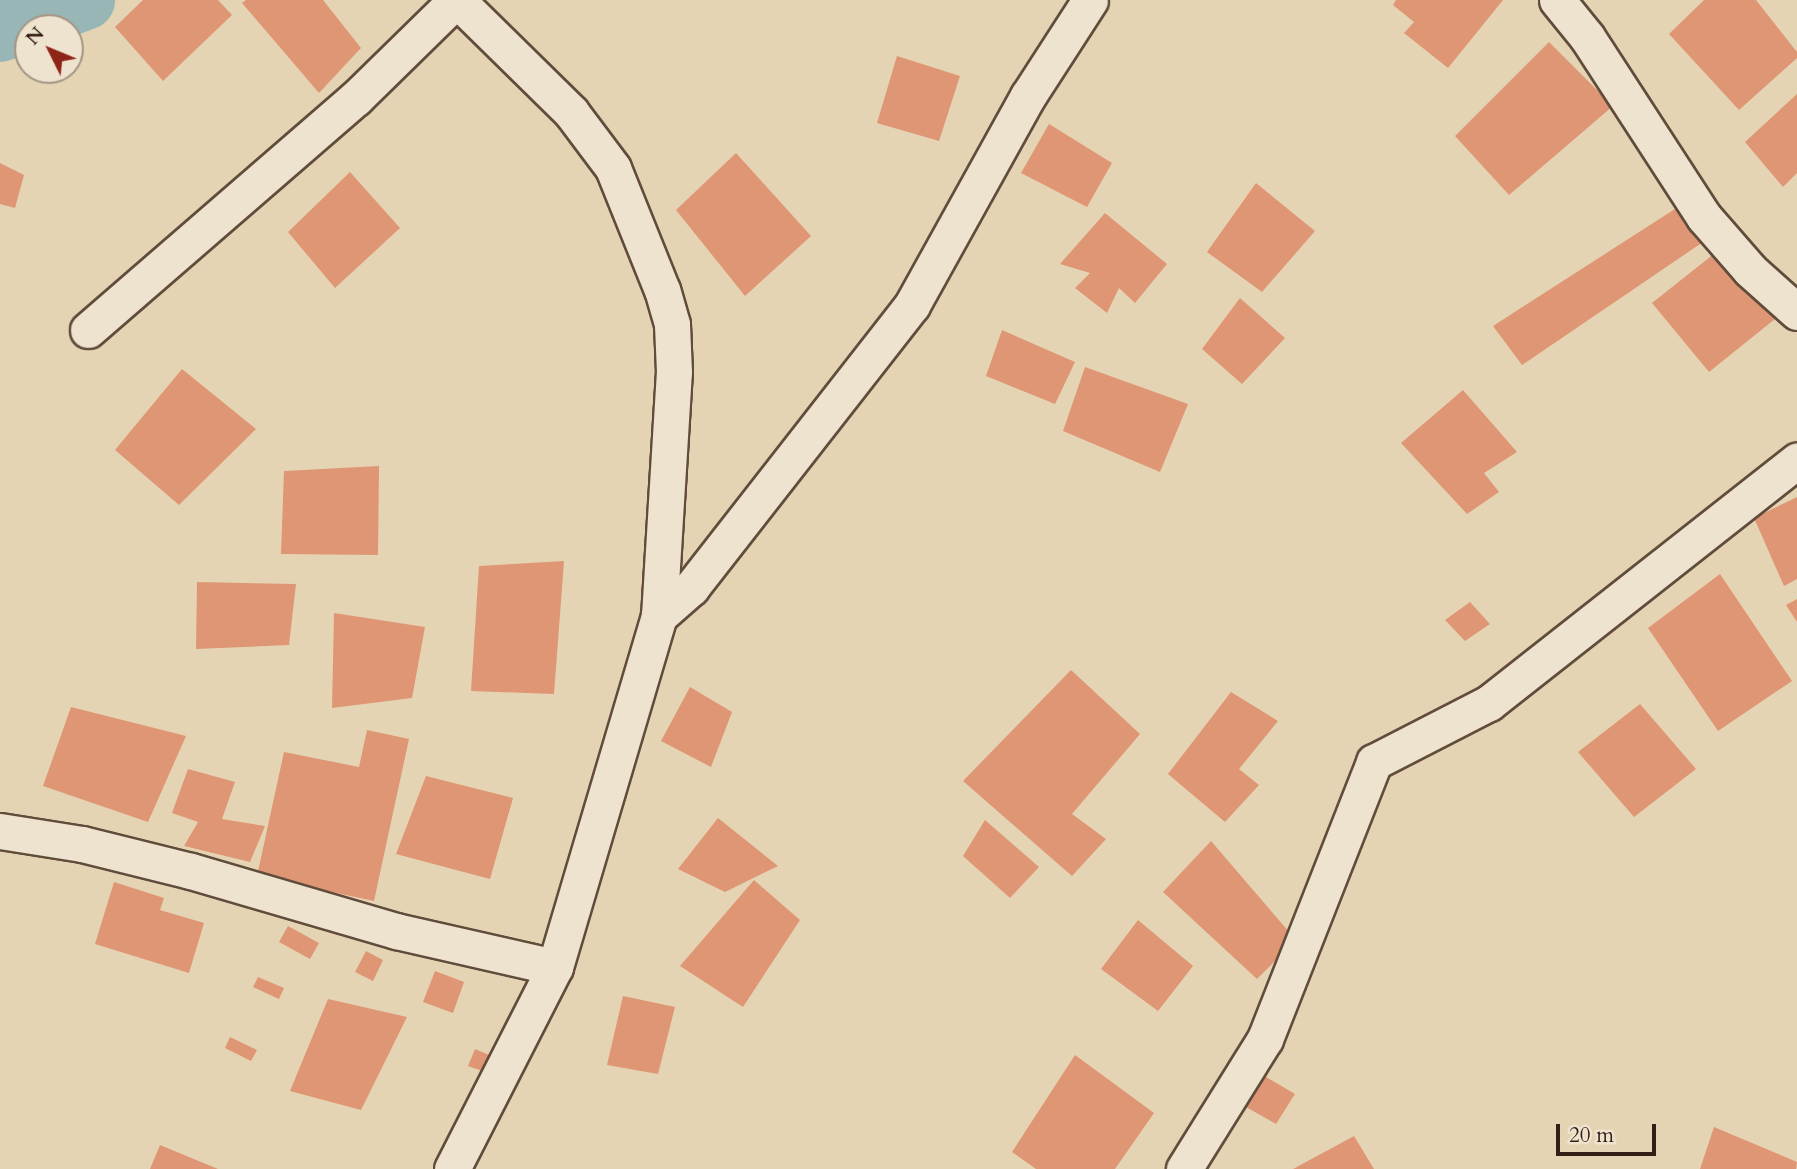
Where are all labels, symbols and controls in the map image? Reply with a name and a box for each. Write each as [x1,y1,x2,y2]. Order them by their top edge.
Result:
north arrow [14,14,84,84]
text: N [20,21,50,51]
scale bar [1559,1110,1659,1154]
text: 20 m [1569,1121,1614,1150]

